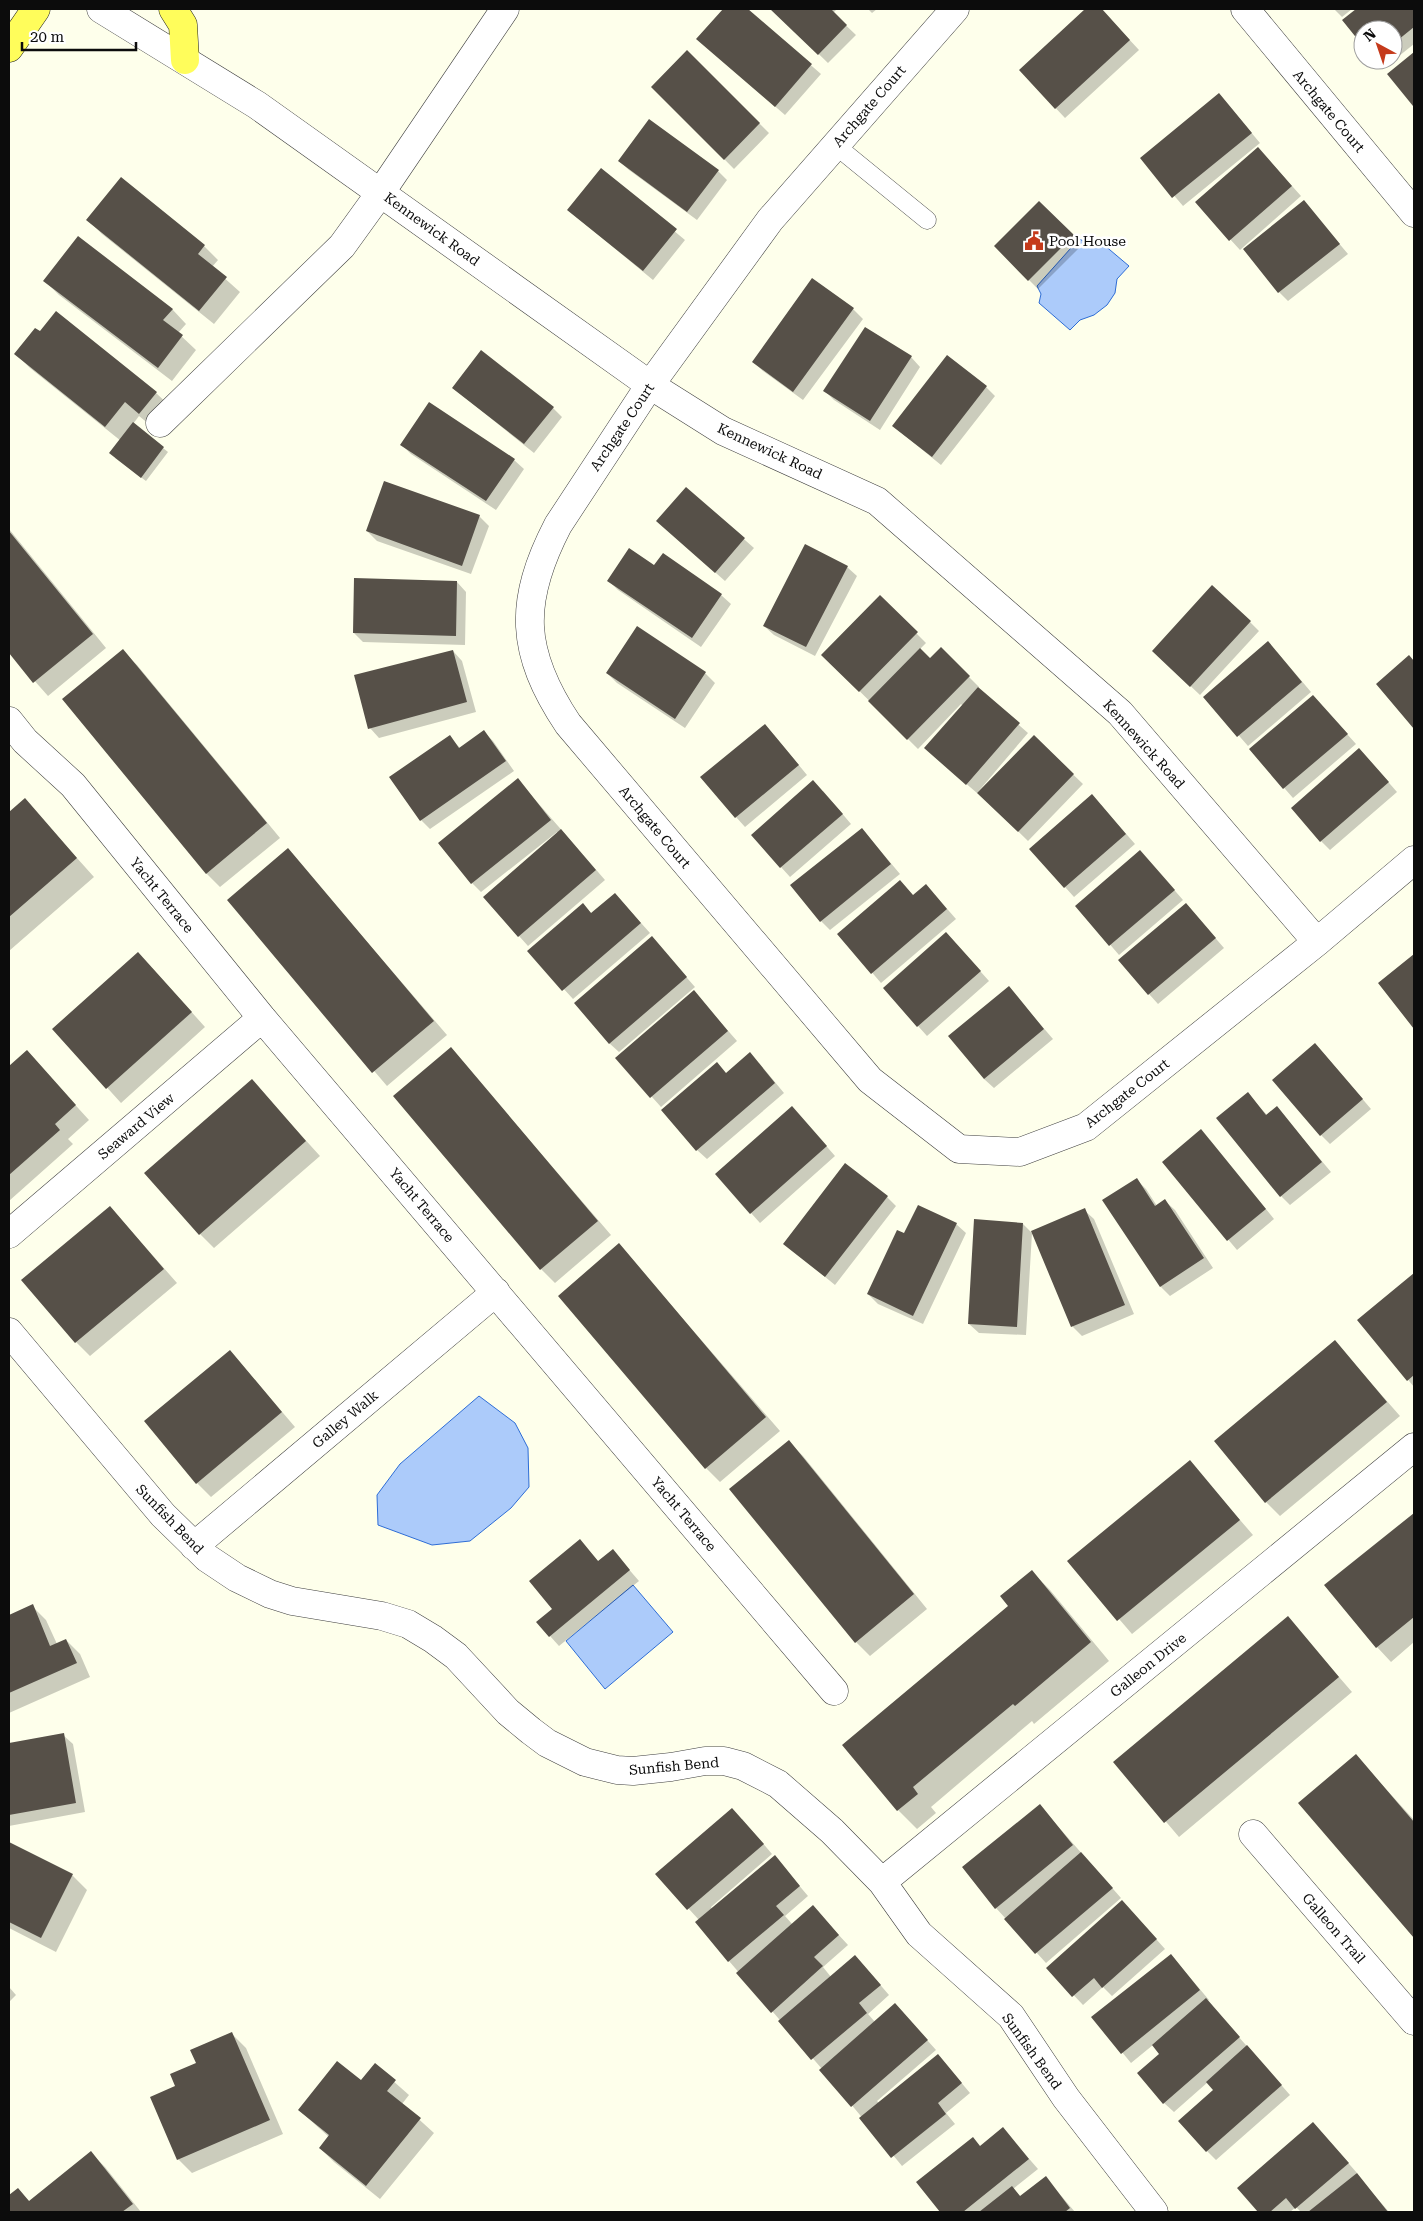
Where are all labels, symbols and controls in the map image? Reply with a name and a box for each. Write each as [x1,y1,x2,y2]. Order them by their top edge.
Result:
scale bar [22,20,136,52]
north arrow [1353,20,1403,70]
text: N [1360,25,1379,45]
text: 20 m [30,28,65,46]
street label: Archgate Court [829,62,909,150]
street label: Archgate Court [1290,67,1368,155]
street label: Kennewick Road [381,189,483,269]
public building icon: Pool House [1023,230,1045,252]
place label: Pool House [1049,233,1126,249]
street label: Archgate Court [587,380,657,474]
street label: Kennewick Road [715,420,825,482]
street label: Kennewick Road [1100,696,1188,792]
street label: Archgate Court [616,783,694,871]
street label: Yacht Terrace [127,854,197,936]
street label: Archgate Court [1082,1055,1172,1131]
street label: Seaward View [95,1089,178,1162]
street label: Yacht Terrace [386,1165,458,1246]
street label: Galley Walk [309,1387,381,1451]
street label: Yacht Terrace [648,1474,720,1555]
street label: Sunfish Bend [133,1481,207,1557]
street label: Galleon Drive [1107,1629,1189,1700]
street label: Sunfish Bend [628,1754,720,1778]
street label: Galleon Trail [1299,1890,1369,1967]
street label: Sunfish Bend [999,2010,1065,2092]

